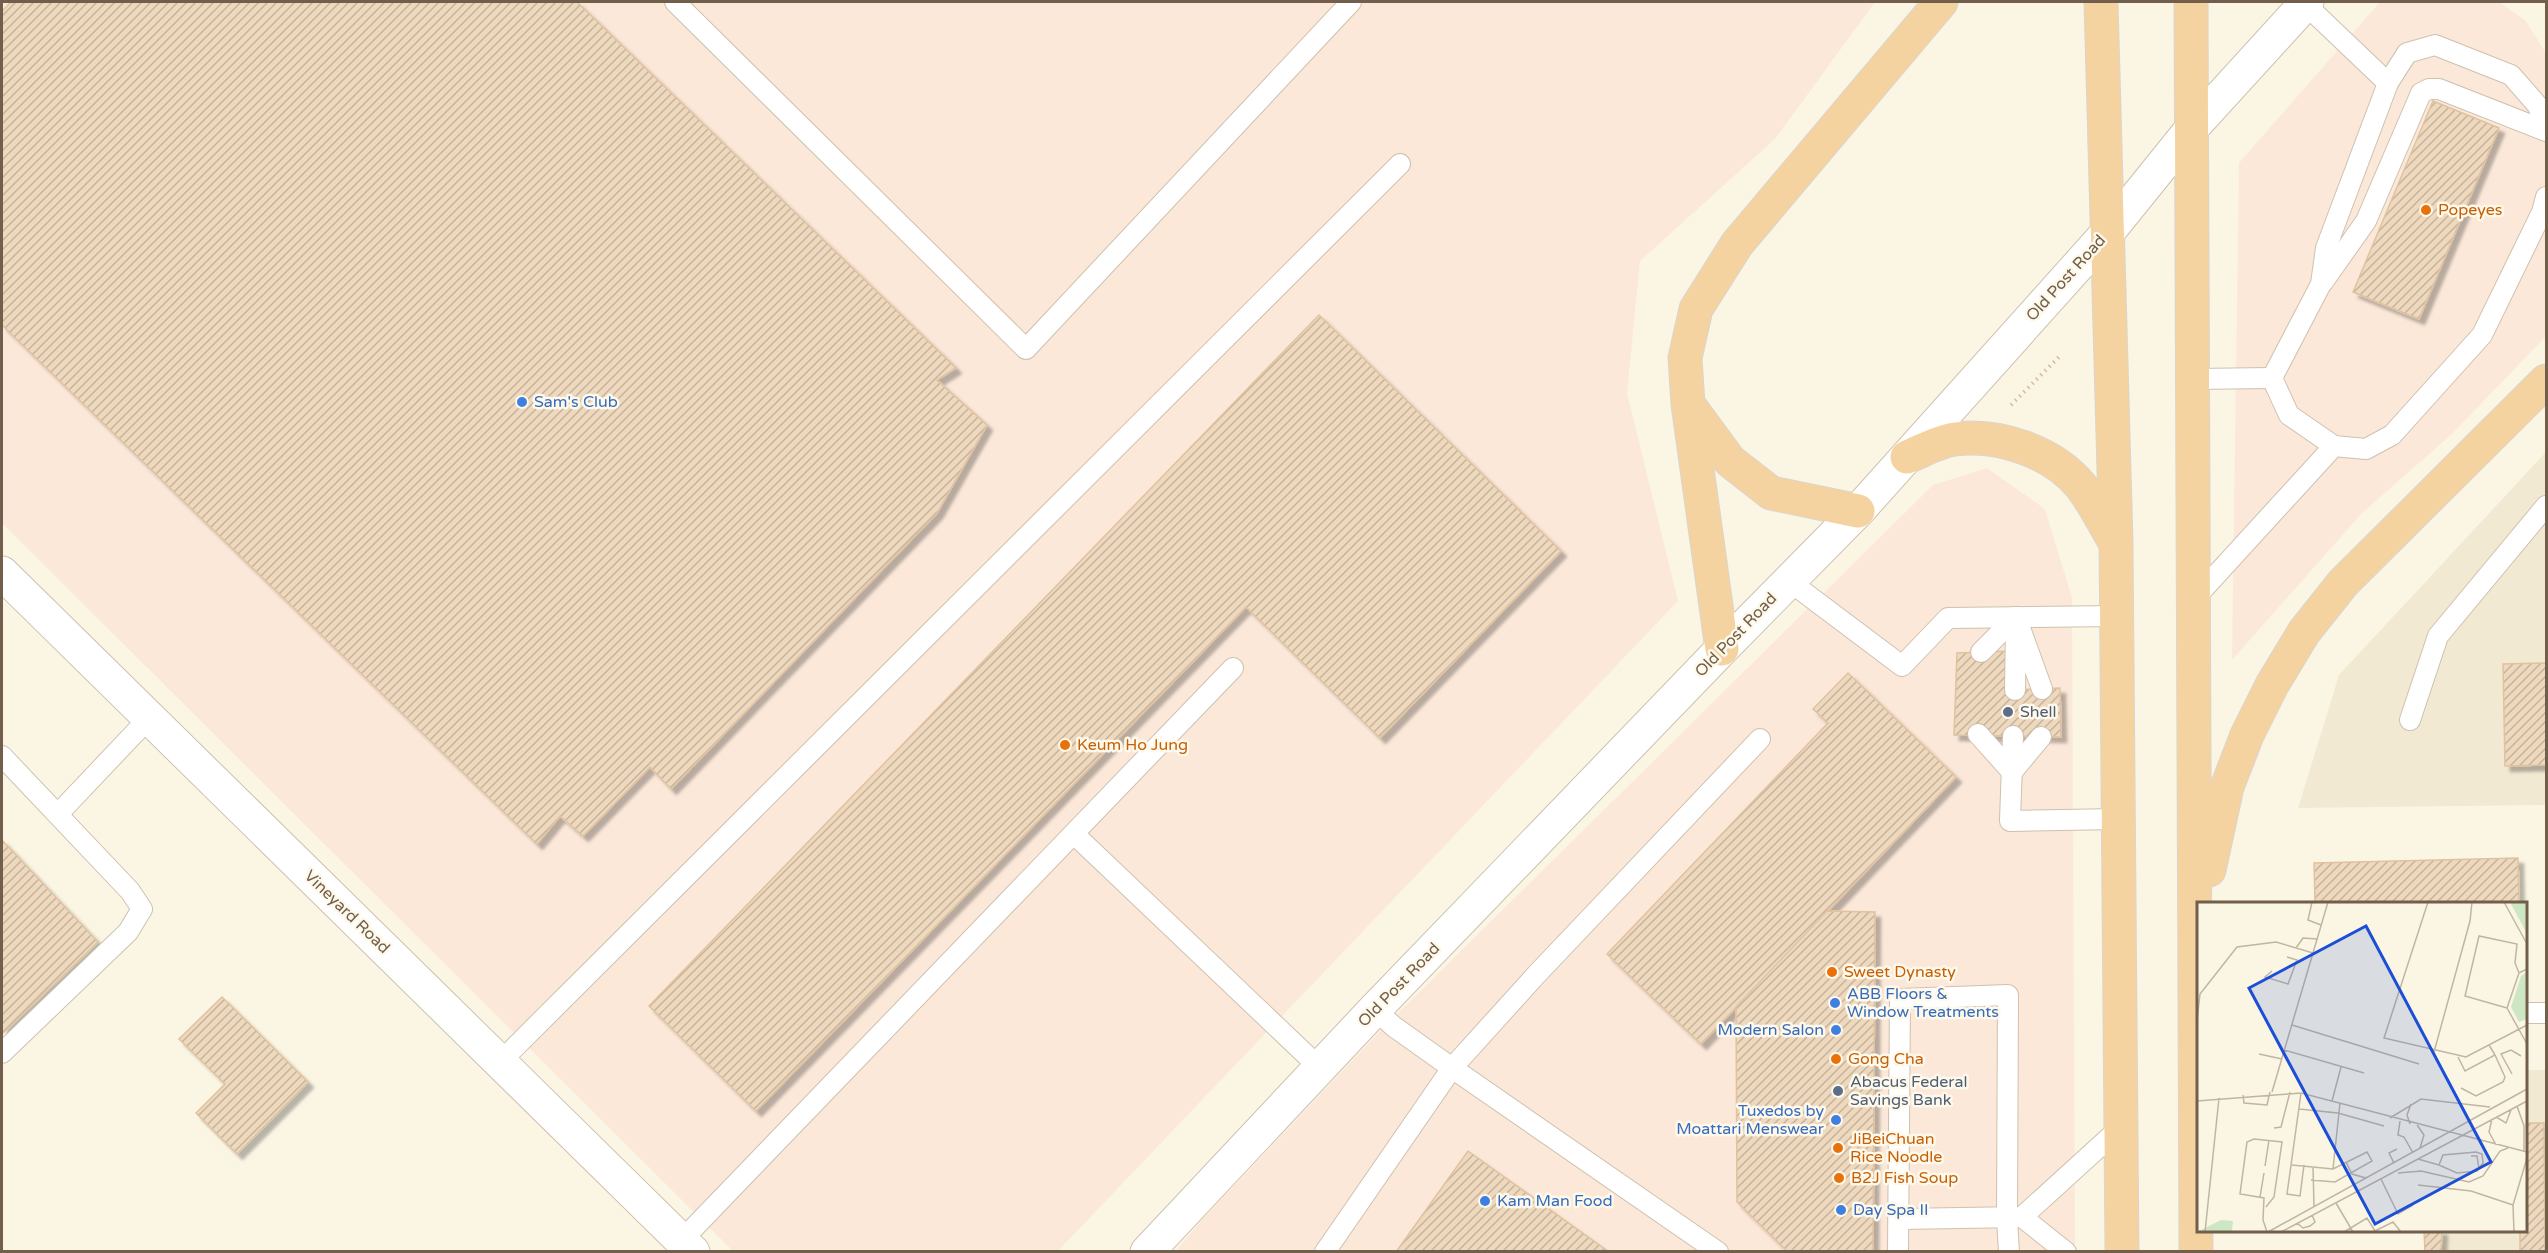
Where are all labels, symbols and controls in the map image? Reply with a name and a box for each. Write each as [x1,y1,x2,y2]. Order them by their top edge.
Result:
place label: Popeyes [2438,200,2503,220]
marker: Popeyes [2419,203,2433,217]
street label: Old Post Road [2022,231,2110,325]
place label: Sam's Club [534,392,618,412]
marker: Sam's Club [515,395,529,409]
street label: Old Post Road [1691,589,1781,681]
place label: Shell [2020,702,2057,722]
marker: Shell [2001,705,2015,719]
place label: Keum Ho Jung [1077,735,1188,755]
marker: Keum Ho Jung [1058,738,1072,752]
street label: Vineyard Road [300,866,394,958]
inset map [2197,902,2527,1232]
street label: Old Post Road [1354,939,1444,1031]
place label: Sweet Dynasty [1844,962,1956,982]
marker: Sweet Dynasty [1825,965,1839,979]
place label: ABB Floors & Window Treatments [1847,984,1999,1022]
marker: ABB Floors & Window Treatments [1828,996,1842,1010]
place label: Modern Salon [1718,1020,1824,1040]
marker: Modern Salon [1829,1023,1843,1037]
place label: Gong Cha [1848,1049,1924,1069]
marker: Gong Cha [1829,1052,1843,1066]
place label: Abacus Federal Savings Bank [1850,1072,1967,1110]
marker: Abacus Federal Savings Bank [1831,1084,1845,1098]
place label: Tuxedos by Moattari Menswear [1676,1101,1825,1139]
marker: Tuxedos by Moattari Menswear [1829,1113,1843,1127]
place label: JiBeiChuan Rice Noodle [1850,1129,1942,1167]
marker: JiBeiChuan Rice Noodle [1831,1141,1845,1155]
place label: B2J Fish Soup [1851,1168,1958,1188]
marker: B2J Fish Soup [1832,1171,1846,1185]
place label: Kam Man Food [1497,1191,1613,1211]
marker: Kam Man Food [1478,1194,1492,1208]
place label: Day Spa II [1853,1200,1929,1220]
marker: Day Spa II [1834,1203,1848,1217]

